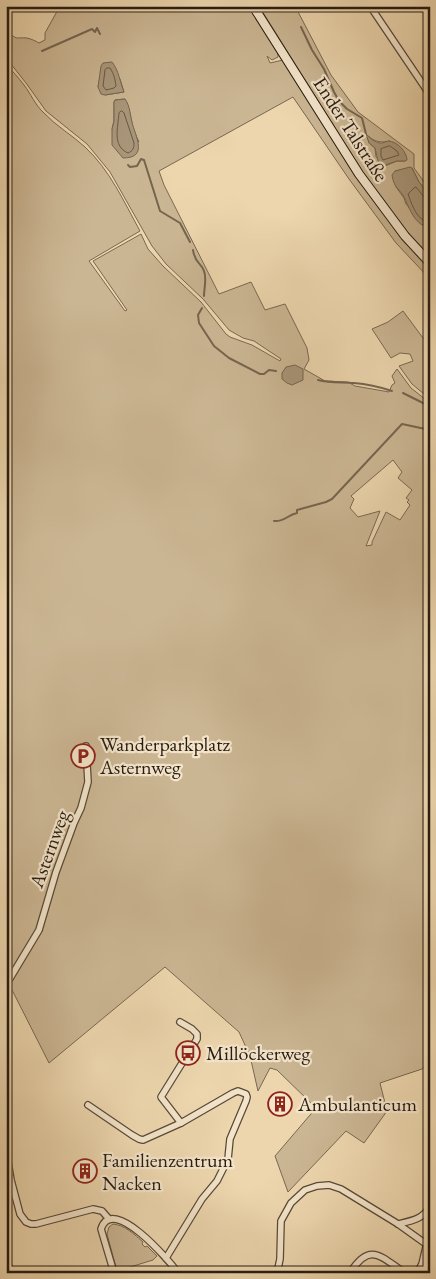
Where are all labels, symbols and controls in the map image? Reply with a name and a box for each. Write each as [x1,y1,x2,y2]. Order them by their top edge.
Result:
street label: Ender Talstraße [307,72,395,186]
place label: Wanderparkplatz Asternweg [99,731,231,780]
parking icon: Wanderparkplatz Asternweg [70,743,96,769]
street label: Asternweg [23,806,75,892]
bus stop icon: Millöckerweg [175,1040,201,1066]
place label: Millöckerweg [206,1040,310,1066]
building icon: Ambulanticum [267,1091,293,1117]
place label: Ambulanticum [297,1091,417,1117]
place label: Familienzentrum Nacken [102,1147,234,1196]
building icon: Familienzentrum Nacken [72,1158,98,1184]

